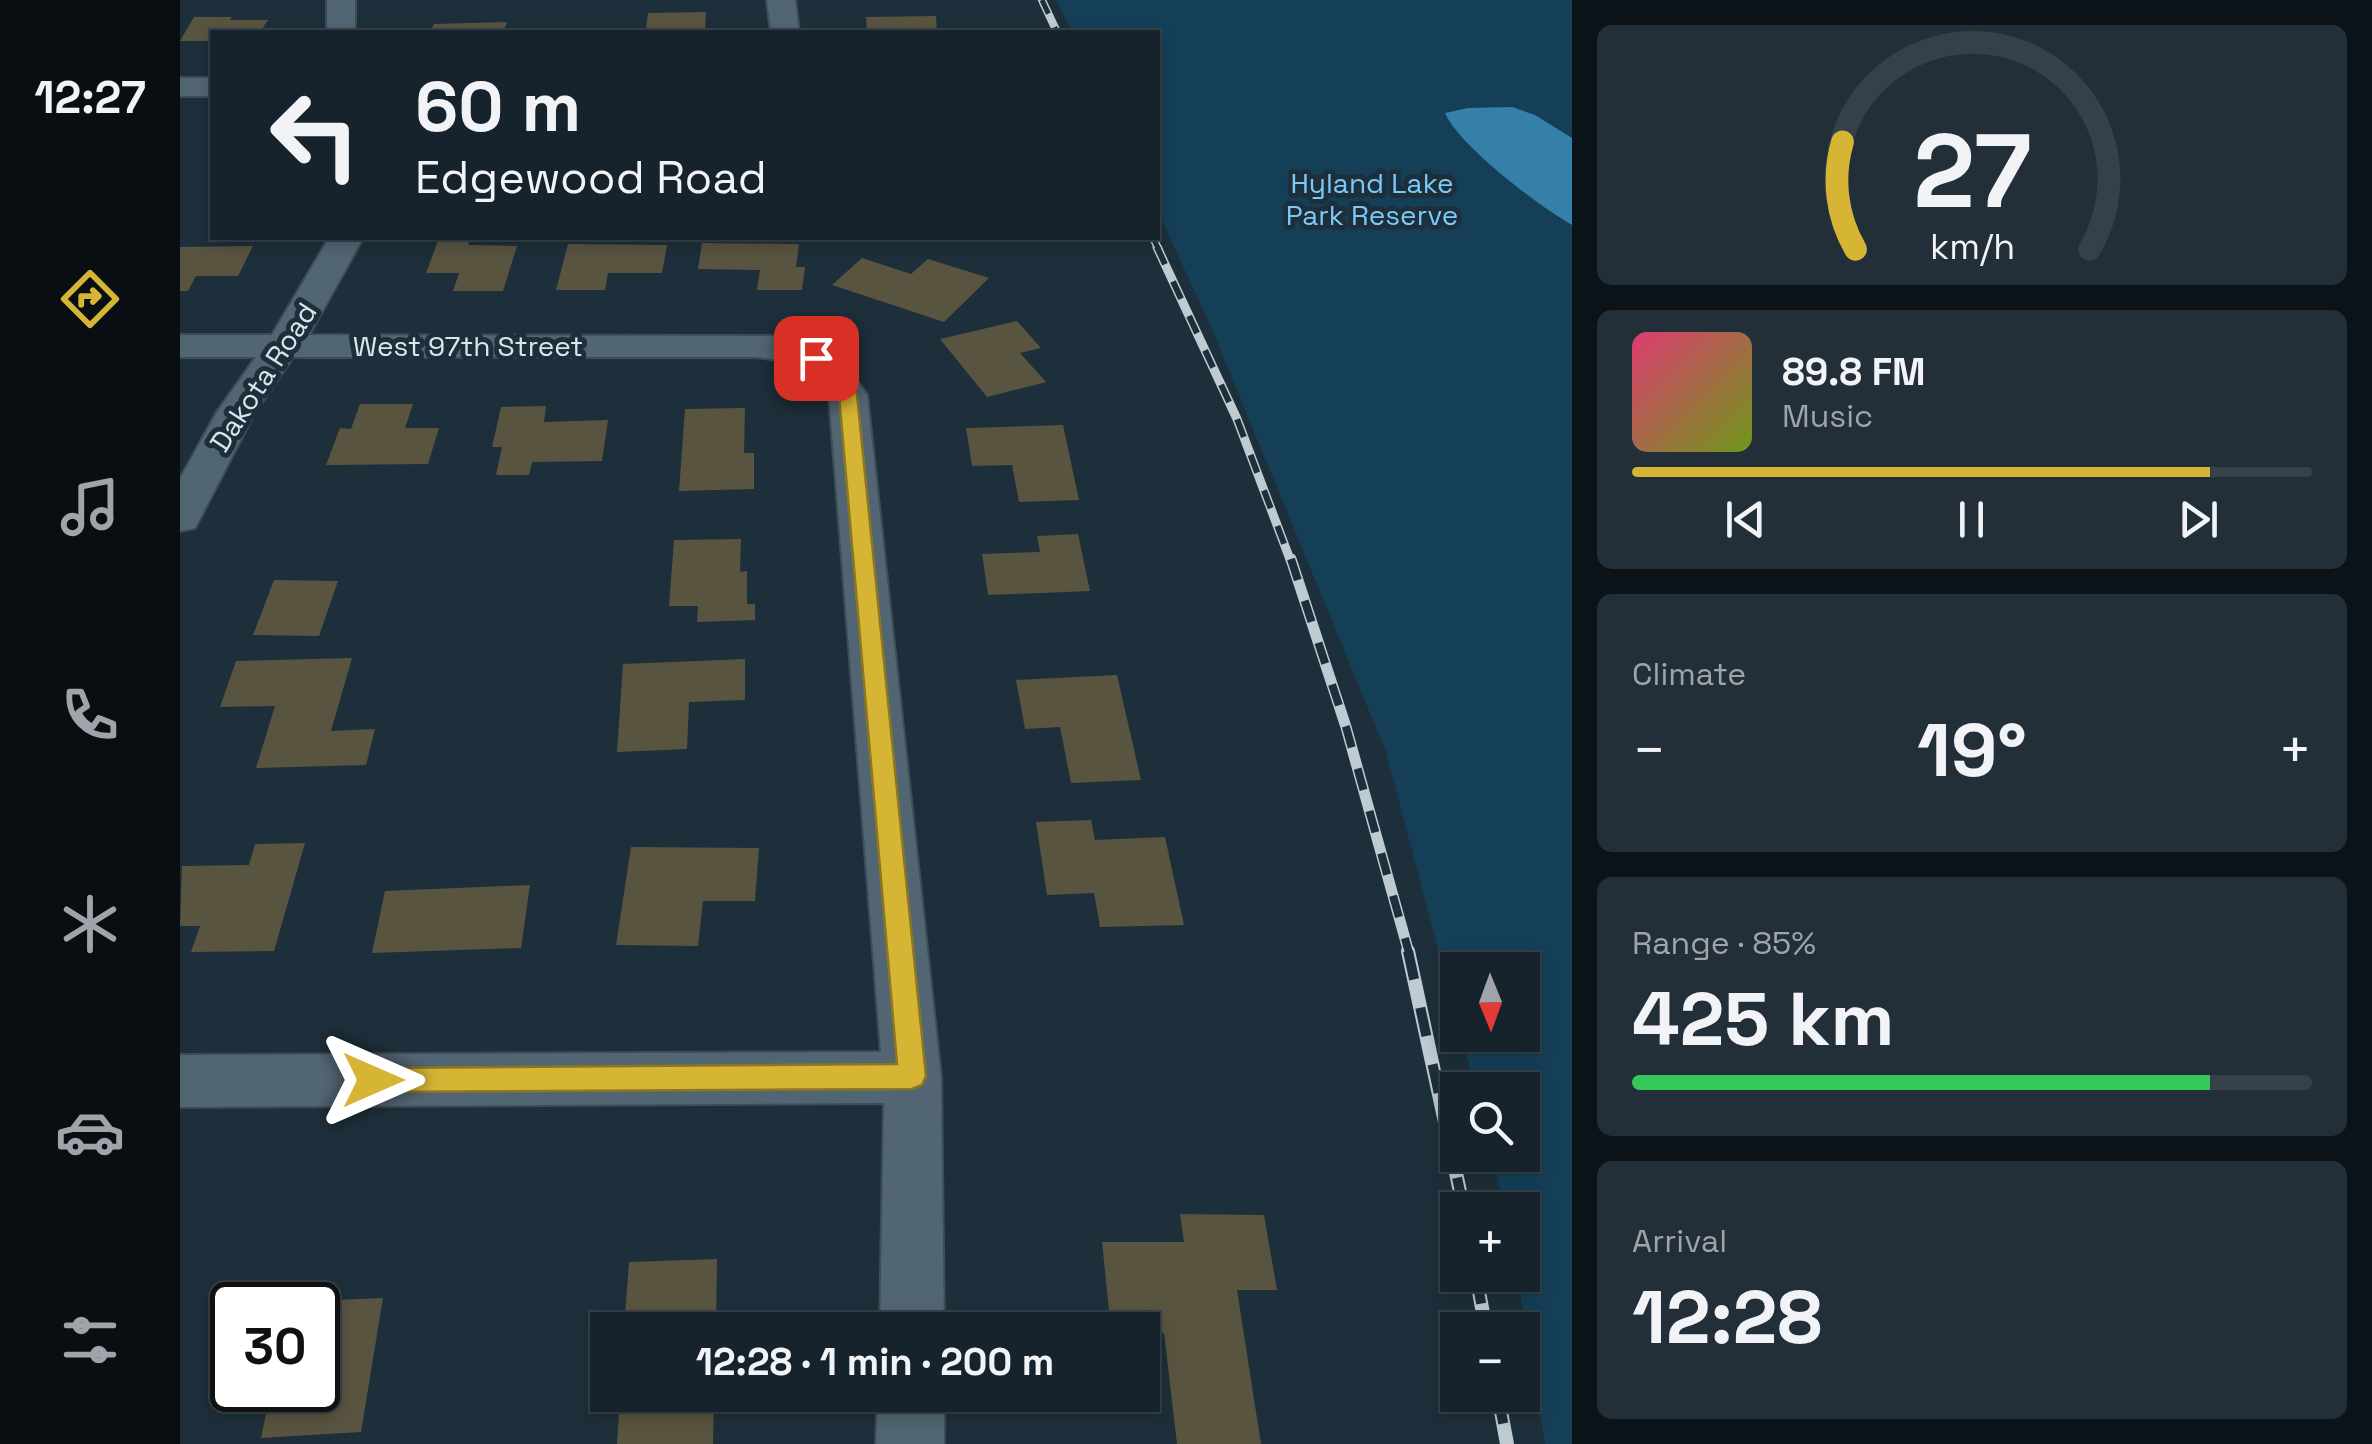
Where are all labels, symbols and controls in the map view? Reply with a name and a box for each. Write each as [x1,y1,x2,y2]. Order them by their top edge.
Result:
text: 60 m [415,62,581,151]
text: 12:27 [34,69,146,126]
icon: left [250,70,380,200]
text: 27 [1913,105,2031,237]
text: Edgewood Road [415,149,767,206]
park label: Hyland Lake Park Reserve [1286,165,1458,233]
text: km/h [1929,224,2015,269]
icon: directions [55,264,125,334]
street label: Dakota Road [201,296,325,458]
pin [774,316,859,401]
street label: West 97th Street [353,328,583,364]
icon: arrive [789,331,844,386]
text: 89.8 FM [1782,348,1926,396]
text: Music [1782,396,1873,436]
icon: music [55,472,125,542]
icon: previous [1718,492,1773,547]
icon: pause [1944,492,1999,547]
icon: next [2171,492,2226,547]
text: Climate [1632,654,1746,694]
icon: phone [55,680,125,750]
text: 19° [1917,702,2027,798]
text: − [1632,715,1666,785]
text: + [2278,715,2312,785]
icon: climate [55,889,125,959]
text: Range · 85% [1632,923,1816,963]
north arrow [1440,952,1540,1052]
map controls [1440,952,1540,1412]
text: 425 km [1632,971,1895,1067]
position arrow [321,1028,425,1132]
button: search [1440,1072,1540,1172]
icon: car [55,1097,125,1167]
button: + [1440,1192,1540,1292]
text: Arrival [1632,1221,1727,1261]
text: 12:28 [1632,1269,1822,1365]
speed limit sign: 30 [210,1282,340,1412]
icon: filters [55,1305,125,1375]
button: − [1440,1312,1540,1412]
text: 12:28 · 1 min · 200 m [696,1338,1054,1386]

